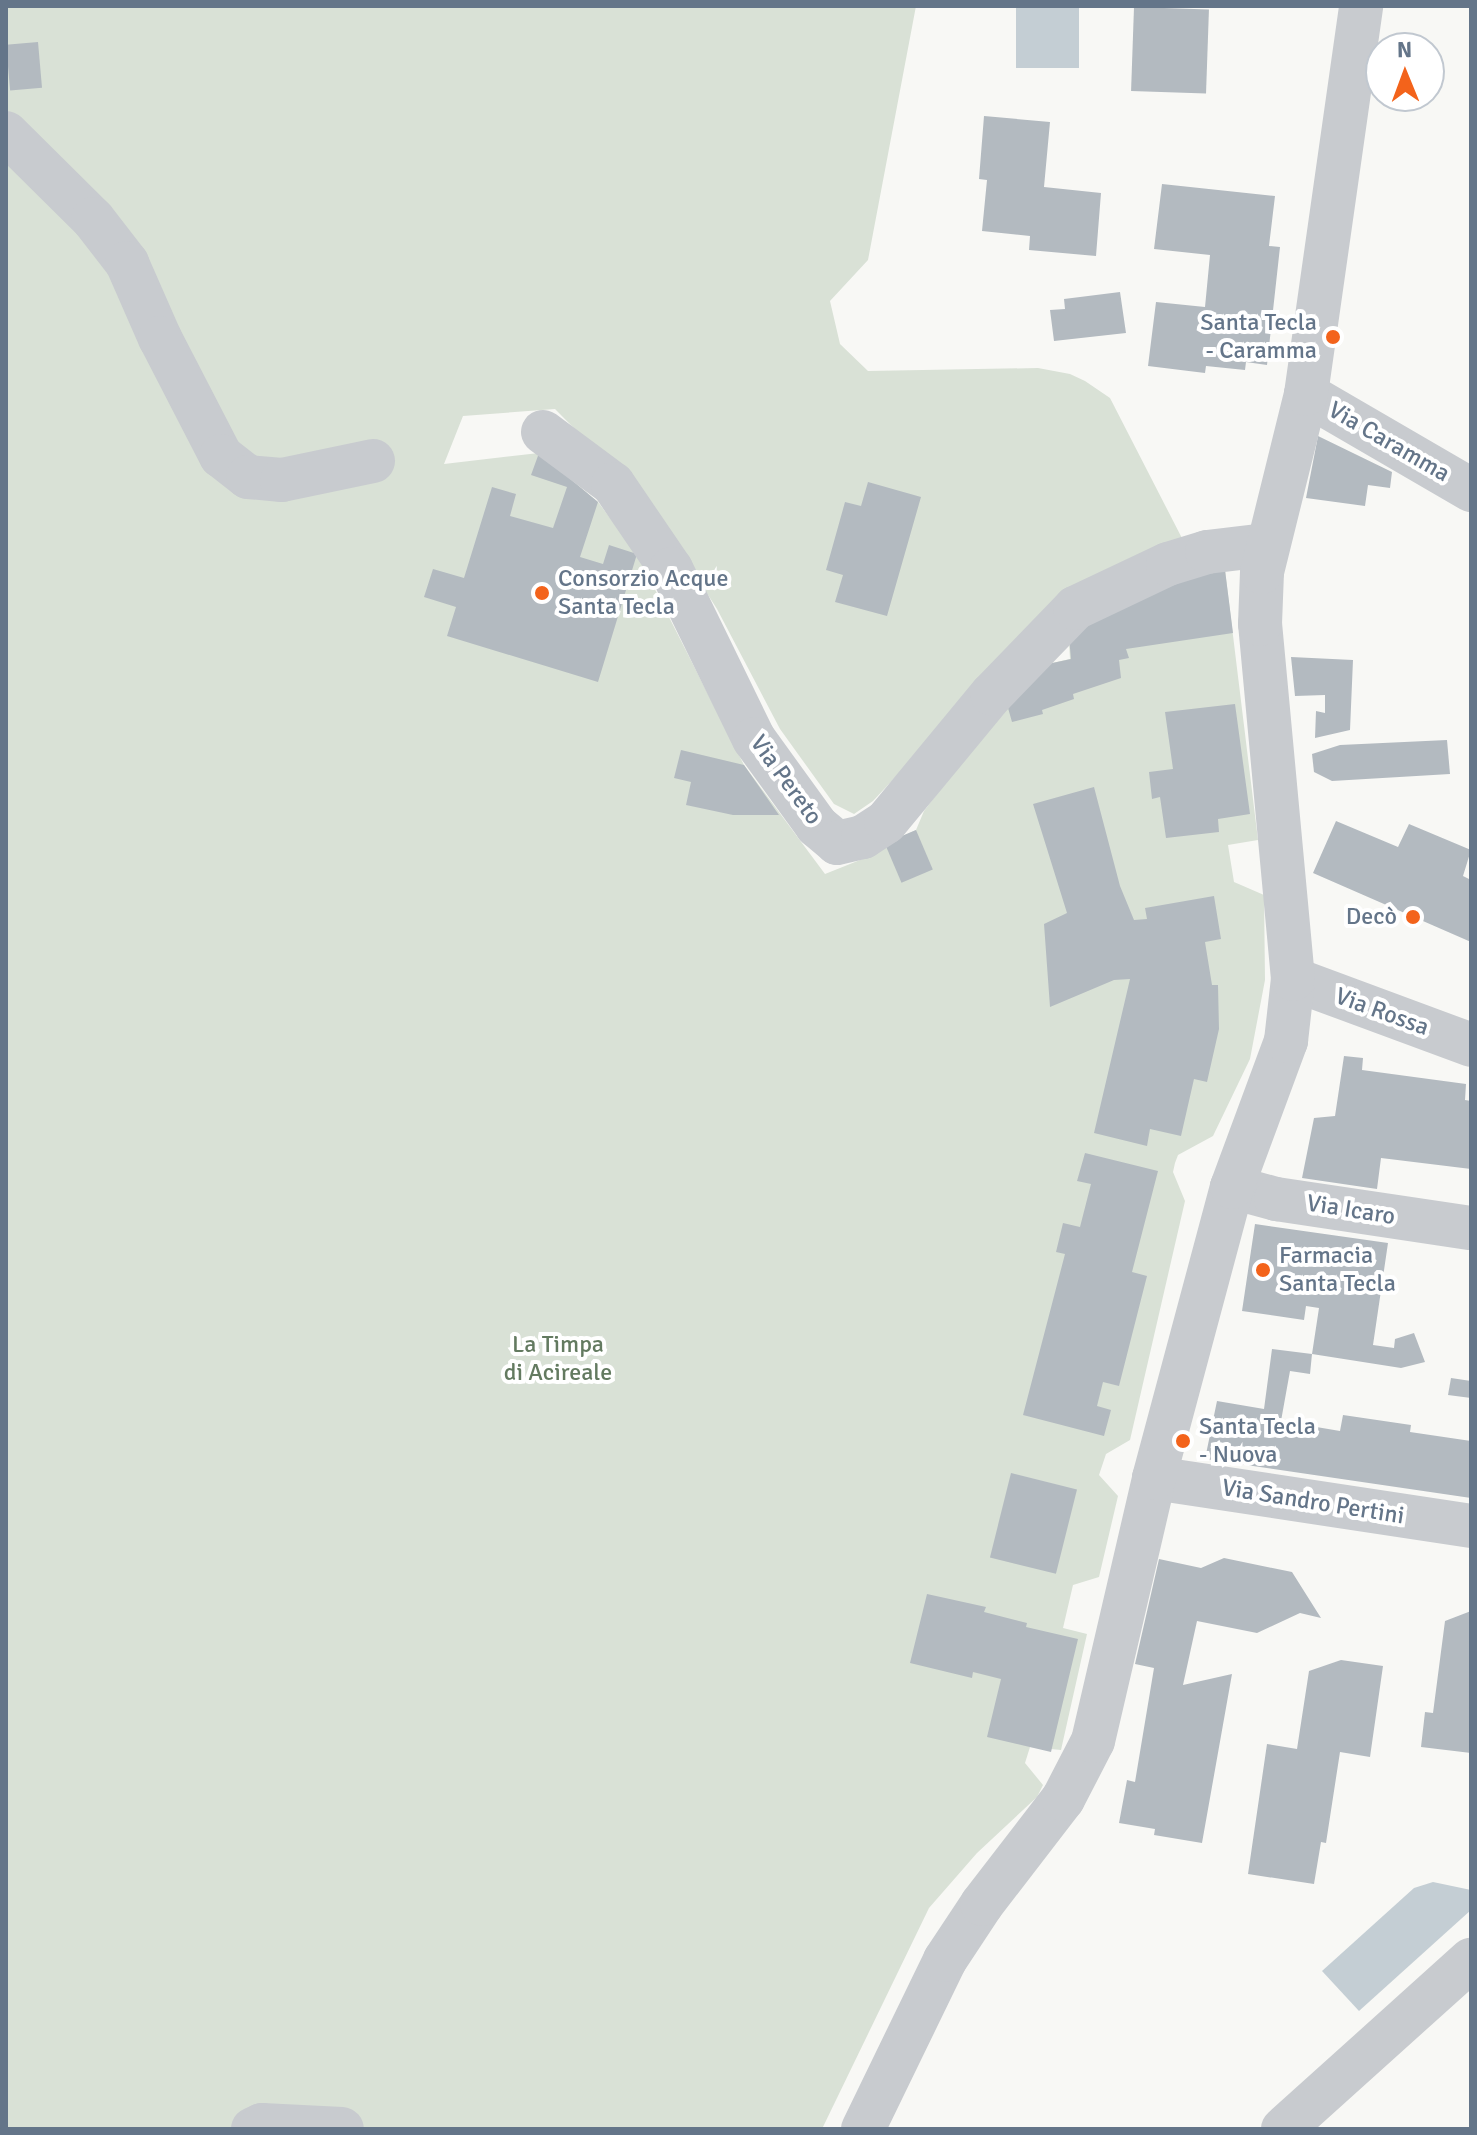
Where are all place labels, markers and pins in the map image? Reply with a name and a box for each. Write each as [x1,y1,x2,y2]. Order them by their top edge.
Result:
place label: Santa Tecla - Caramma [1200,309,1317,365]
marker: Santa Tecla - Caramma [1324,328,1342,346]
place label: Consorzio Acque Santa Tecla [558,565,728,621]
marker: Consorzio Acque Santa Tecla [533,584,551,602]
place label: Decò [1346,903,1397,931]
marker: Decò [1404,908,1422,926]
place label: Farmacia Santa Tecla [1279,1242,1396,1298]
marker: Farmacia Santa Tecla [1254,1261,1272,1279]
place label: Santa Tecla - Nuova [1199,1413,1316,1469]
marker: Santa Tecla - Nuova [1174,1432,1192,1450]

